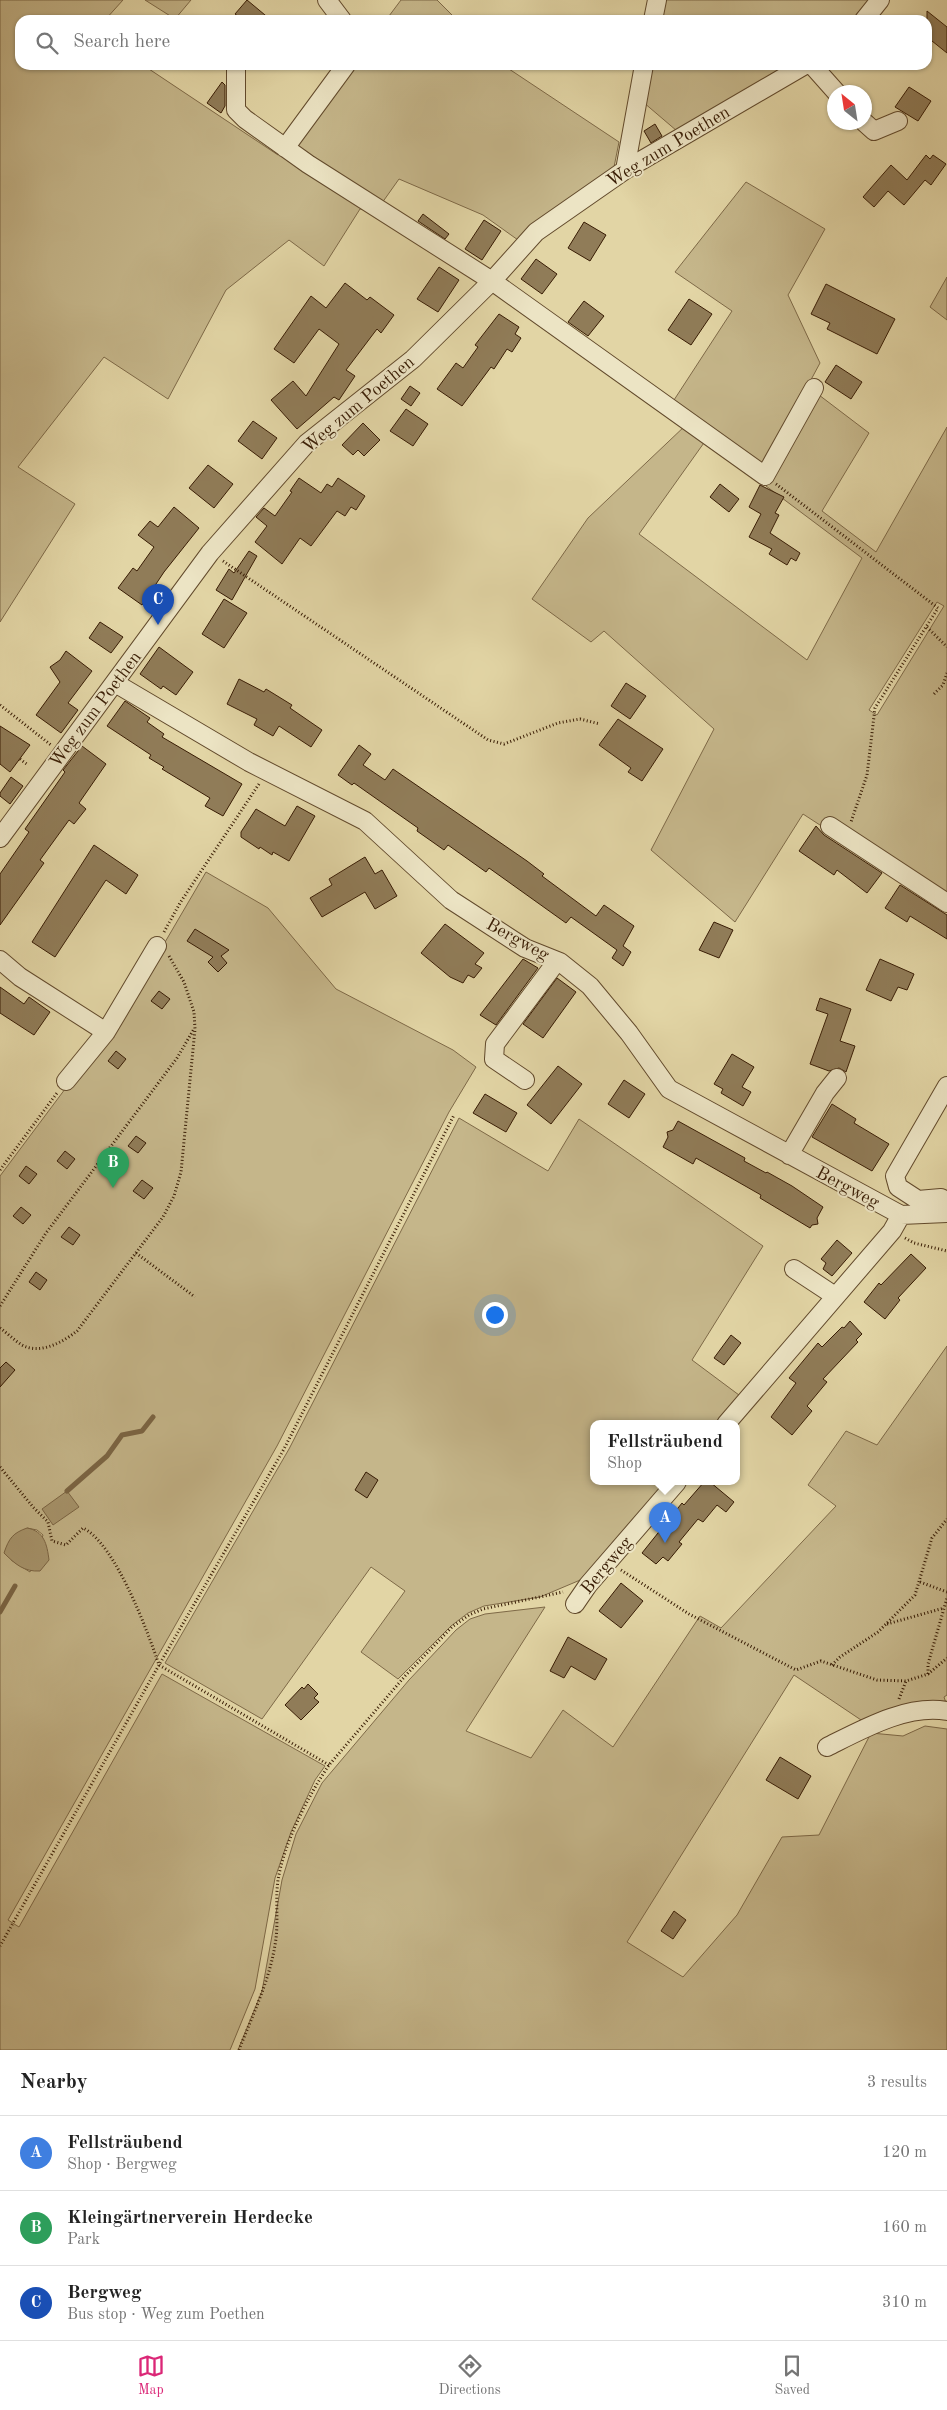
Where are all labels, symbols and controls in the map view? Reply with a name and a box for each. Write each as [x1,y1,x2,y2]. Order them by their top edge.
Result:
search box [15,15,932,70]
icon: search [33,29,61,57]
text: Search here [73,33,170,52]
north arrow [827,85,872,130]
street label: Weg zum Poethen [604,103,733,191]
street label: Weg zum Poethen [299,353,418,457]
pin: C [142,584,174,625]
street label: Weg zum Poethen [46,648,145,771]
street label: Bergweg [483,915,552,965]
pin: B [97,1147,129,1188]
street label: Bergweg [813,1164,882,1212]
your location [482,1302,508,1328]
popup [590,1420,740,1485]
text: Fellsträubend [607,1433,723,1452]
text: Shop [607,1456,642,1472]
pin: A [649,1502,681,1543]
street label: Bergweg [578,1533,636,1598]
text: Nearby [20,2072,88,2093]
text: 3 results [867,2075,927,2091]
text: Fellsträubend [67,2134,183,2153]
text: A [30,2145,42,2161]
text: 120 m [882,2145,927,2161]
text: Shop · Bergweg [67,2157,177,2173]
text: Kleingärtnerverein Herdecke [67,2209,313,2228]
text: B [30,2220,42,2236]
text: 160 m [882,2220,927,2236]
text: Park [67,2232,100,2248]
text: Bergweg [67,2284,141,2303]
text: C [31,2295,41,2311]
text: 310 m [882,2295,927,2311]
text: Bus stop · Weg zum Poethen [67,2307,265,2323]
tab: Map [137,2352,165,2399]
tab: Directions [439,2352,501,2399]
tab: Saved [774,2352,810,2399]

